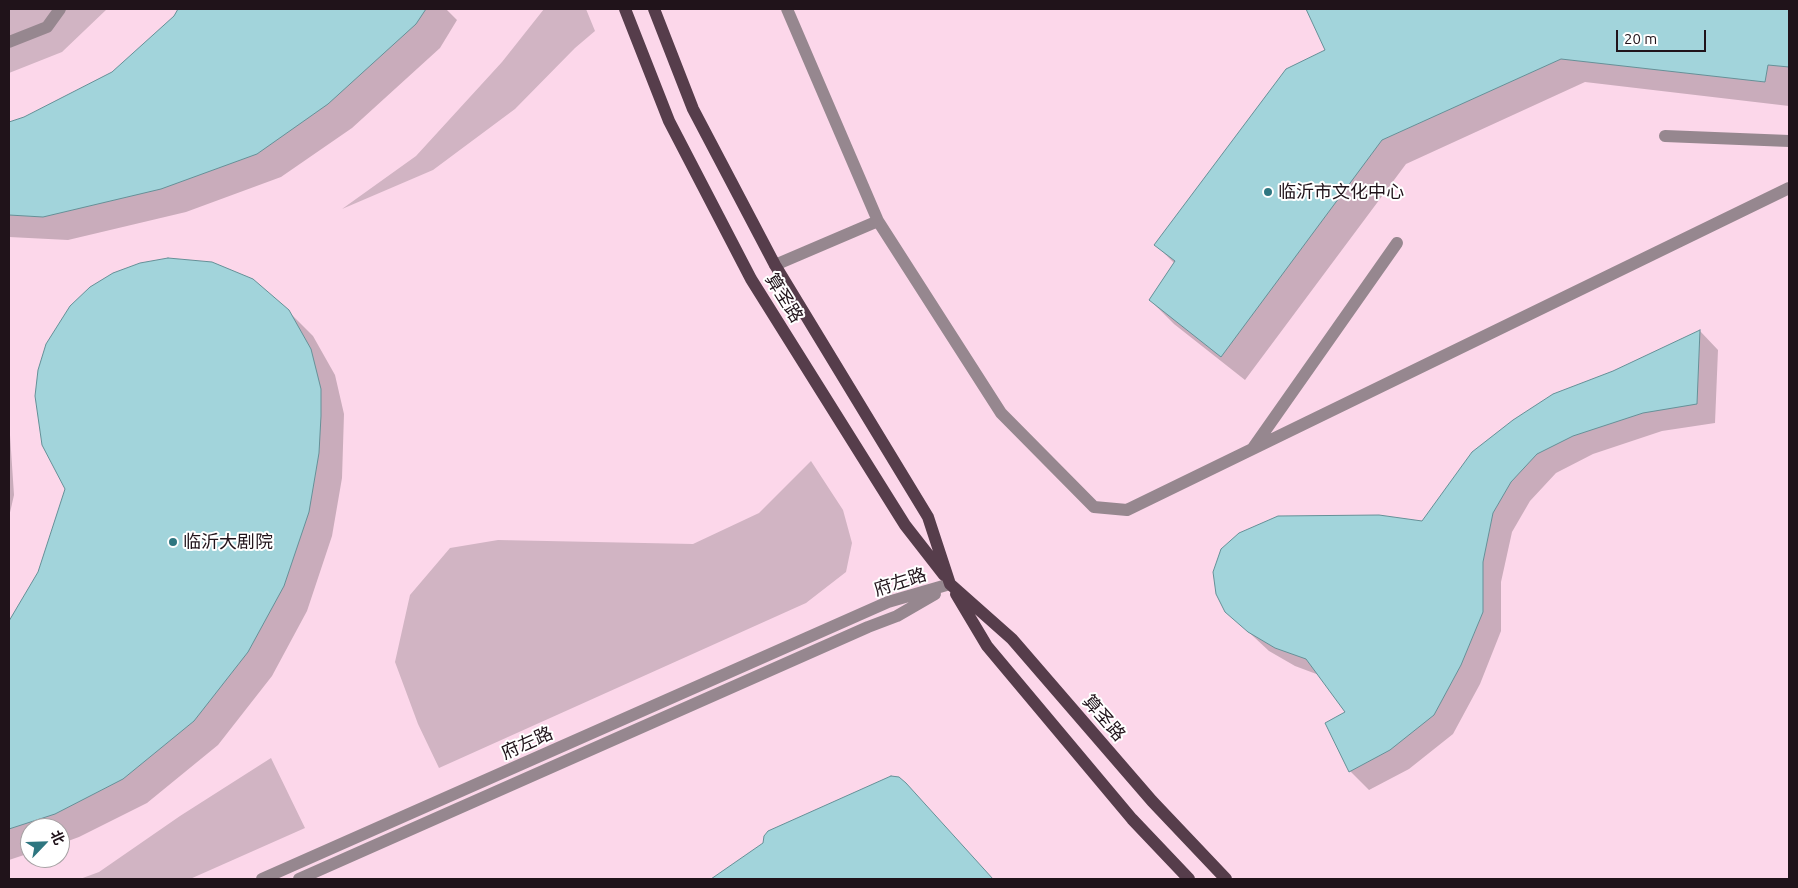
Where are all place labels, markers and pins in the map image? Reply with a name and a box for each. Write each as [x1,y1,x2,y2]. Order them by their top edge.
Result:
place label: 临沂市文化中心 [1278,181,1404,203]
marker: 临沂市文化中心 [1262,186,1274,198]
place label: 临沂大剧院 [183,531,273,553]
marker: 临沂大剧院 [167,536,179,548]

